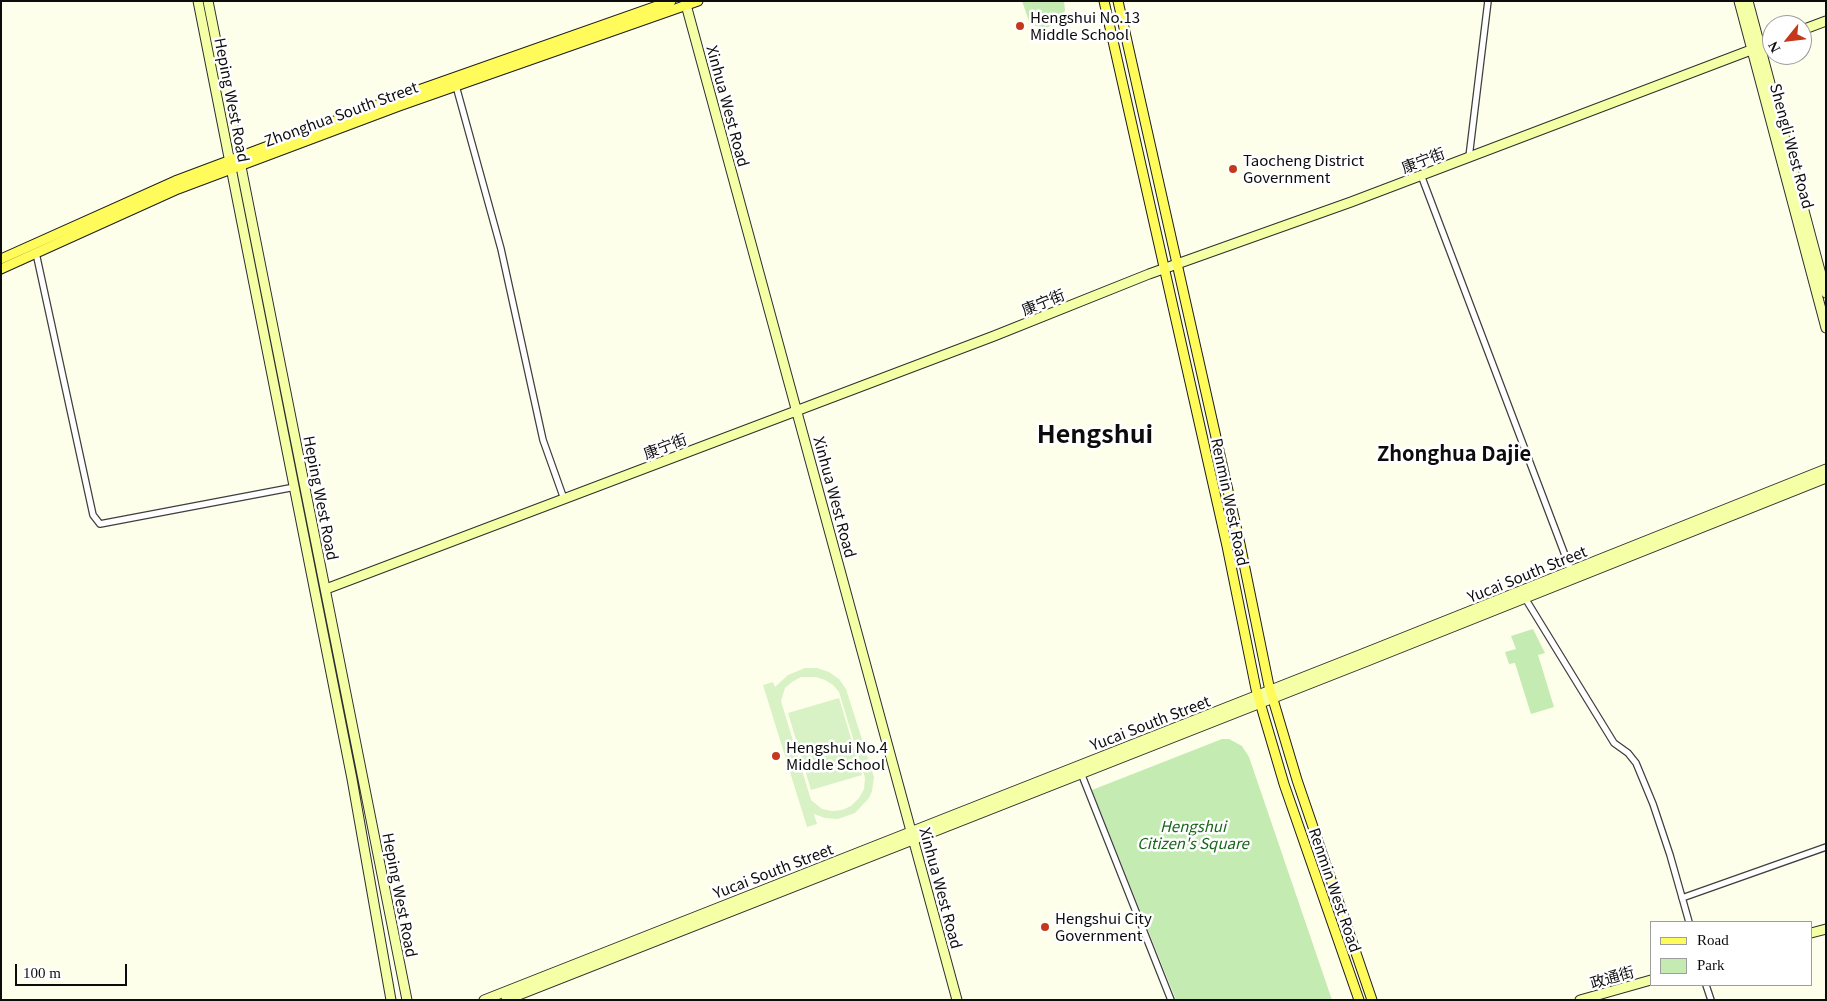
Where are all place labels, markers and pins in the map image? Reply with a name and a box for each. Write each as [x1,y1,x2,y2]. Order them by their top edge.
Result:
place label: Hengshui No.13 Middle School [1030,8,1140,43]
marker: Hengshui No.13 Middle School [1014,20,1026,32]
place label: Taocheng District Government [1243,151,1364,186]
marker: Taocheng District Government [1227,163,1239,175]
place label: Hengshui No.4 Middle School [786,738,888,773]
marker: Hengshui No.4 Middle School [770,750,782,762]
place label: Hengshui City Government [1055,909,1152,944]
marker: Hengshui City Government [1039,921,1051,933]

